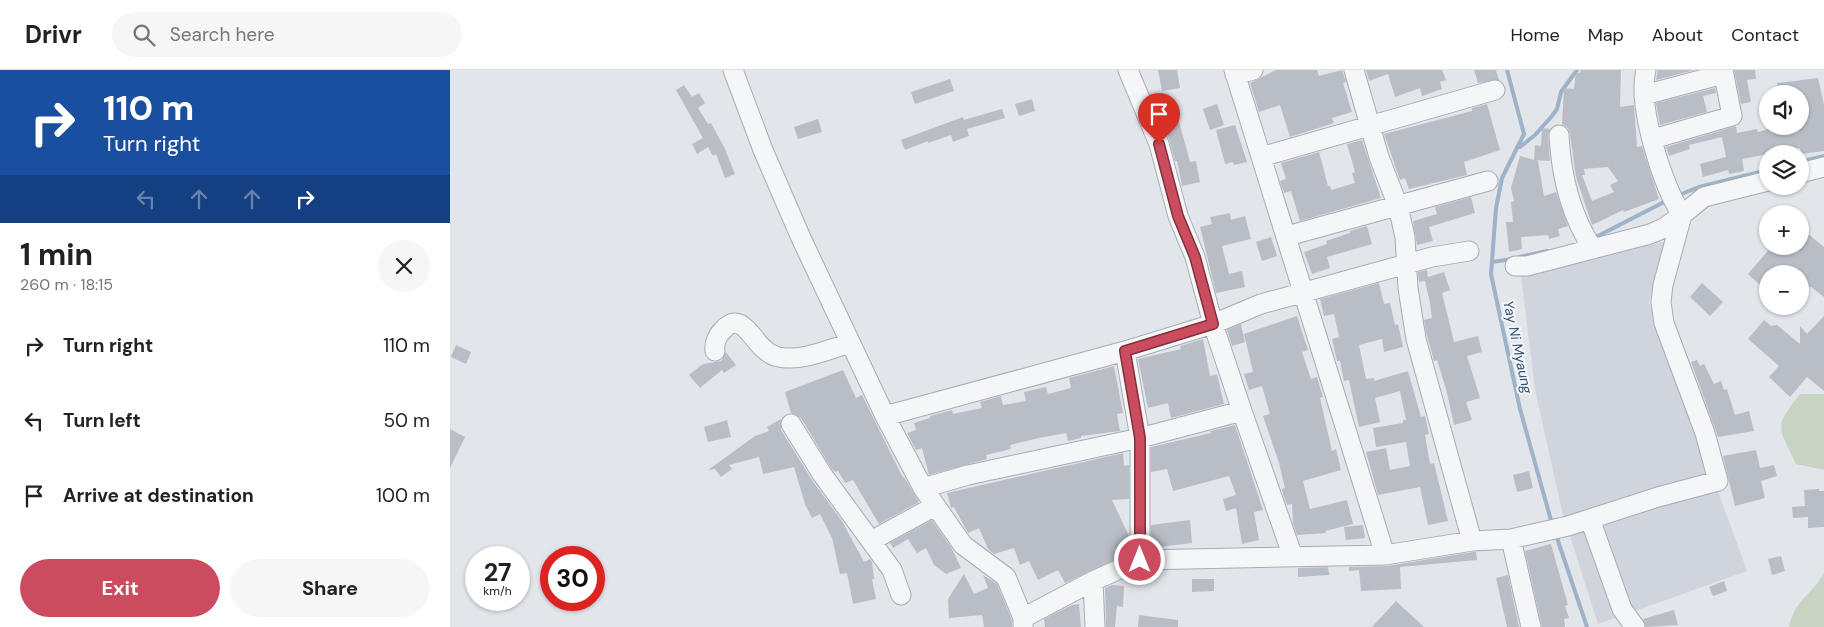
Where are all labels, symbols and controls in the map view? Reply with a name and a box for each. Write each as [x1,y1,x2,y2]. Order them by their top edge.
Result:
search box [112,12,462,57]
text: Drivr [25,19,82,50]
icon: search [130,21,158,49]
text: Search here [170,22,275,47]
text: Home [1510,23,1560,47]
text: Map [1588,23,1624,47]
text: About [1652,23,1703,47]
text: Contact [1731,23,1799,47]
text: 110 m [103,85,194,131]
map controls [1759,85,1809,315]
button: sound [1759,85,1809,135]
icon: right [20,90,85,155]
pin [1138,93,1180,144]
icon: arrive [1145,100,1173,128]
text: Turn right [103,129,200,158]
button: layers [1759,145,1809,195]
icon: left [132,185,160,213]
icon: ahead [185,185,213,213]
icon: ahead [238,185,266,213]
icon: right [291,185,319,213]
button: + [1759,205,1809,255]
text: 1 min [20,235,93,274]
button: close [378,240,430,292]
button: − [1759,265,1809,315]
text: 260 m · 18:15 [20,274,113,295]
water label: Yay Ni Myaung [1499,299,1537,395]
icon: right [20,332,48,360]
text: Turn right [63,333,153,358]
text: 110 m [383,333,430,358]
icon: left [20,407,48,435]
text: Turn left [63,408,141,433]
text: 50 m [383,408,430,433]
icon: arrive [20,482,48,510]
text: Arrive at destination [63,483,254,508]
text: 100 m [376,483,430,508]
position arrow [1113,533,1165,585]
speed limit sign: 30 [540,546,605,611]
text: 27 [484,556,511,589]
button: Exit [20,559,220,617]
button: Share [230,559,430,617]
text: km/h [483,583,512,599]

